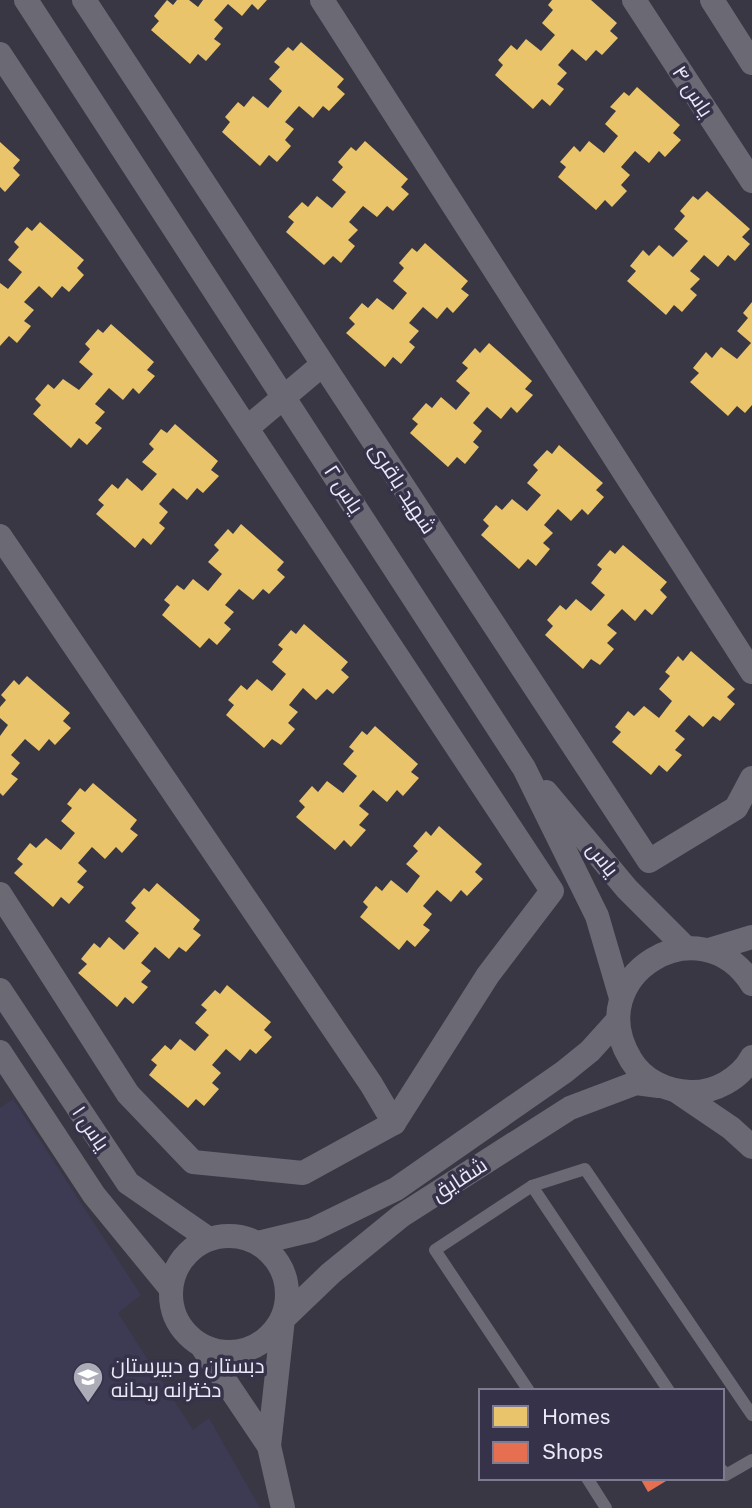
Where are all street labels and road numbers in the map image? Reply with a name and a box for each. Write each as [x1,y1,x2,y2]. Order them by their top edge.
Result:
street label: یاس ۴ [666,61,719,122]
street label: شهید باقری [364,438,442,539]
street label: یاس ۲ [318,460,369,519]
street label: یاس [581,837,625,882]
street label: یاس ۱ [66,1101,115,1156]
street label: شقایق [426,1152,492,1207]

